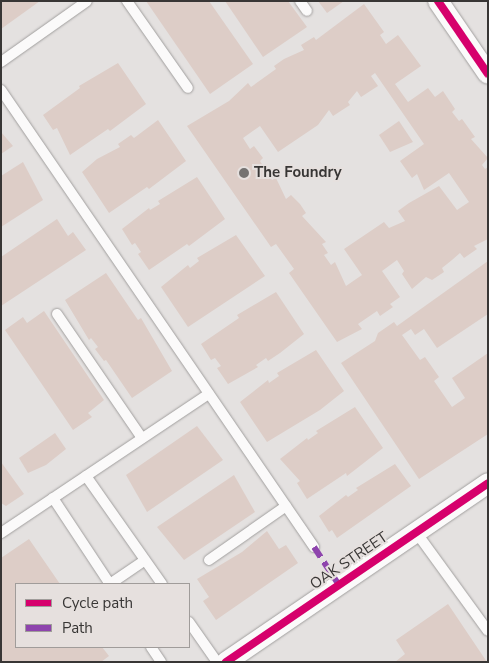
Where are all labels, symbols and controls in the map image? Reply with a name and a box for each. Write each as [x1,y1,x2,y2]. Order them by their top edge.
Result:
place label: The Foundry [254,164,342,182]
marker: The Foundry [238,167,250,179]
street label: OAK STREET [307,528,391,594]
legend [15,583,190,648]
text: Cycle path [62,593,133,613]
text: Path [62,618,93,638]

